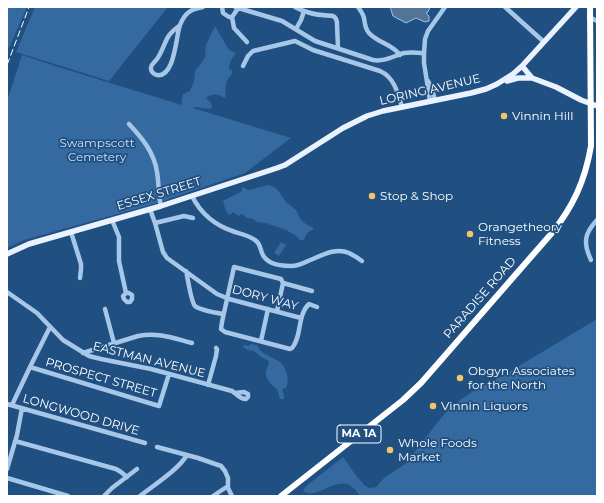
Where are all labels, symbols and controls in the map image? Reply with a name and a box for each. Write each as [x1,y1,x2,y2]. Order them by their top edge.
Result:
street label: LORING AVENUE [378,71,482,109]
place label: Vinnin Hill [512,109,574,123]
marker: Vinnin Hill [499,111,509,121]
park label: Swampscott Cemetery [59,136,135,164]
street label: ESSEX STREET [115,174,203,214]
place label: Stop & Shop [380,189,453,203]
marker: Stop & Shop [367,191,377,201]
place label: Orangetheory Fitness [478,220,562,248]
marker: Orangetheory Fitness [465,229,475,239]
street label: PARADISE ROAD [441,254,519,342]
street label: DORY WAY [230,282,300,314]
street label: EASTMAN AVENUE [91,339,207,381]
street label: PROSPECT STREET [44,355,158,401]
place label: Obgyn Associates for the North [468,364,575,392]
marker: Obgyn Associates for the North [455,373,465,383]
street label: LONGWOOD DRIVE [21,391,141,439]
place label: Vinnin Liquors [441,399,528,413]
marker: Vinnin Liquors [428,401,438,411]
road number: MA 1A [337,425,381,443]
place label: Whole Foods Market [398,436,477,464]
marker: Whole Foods Market [385,445,395,455]

